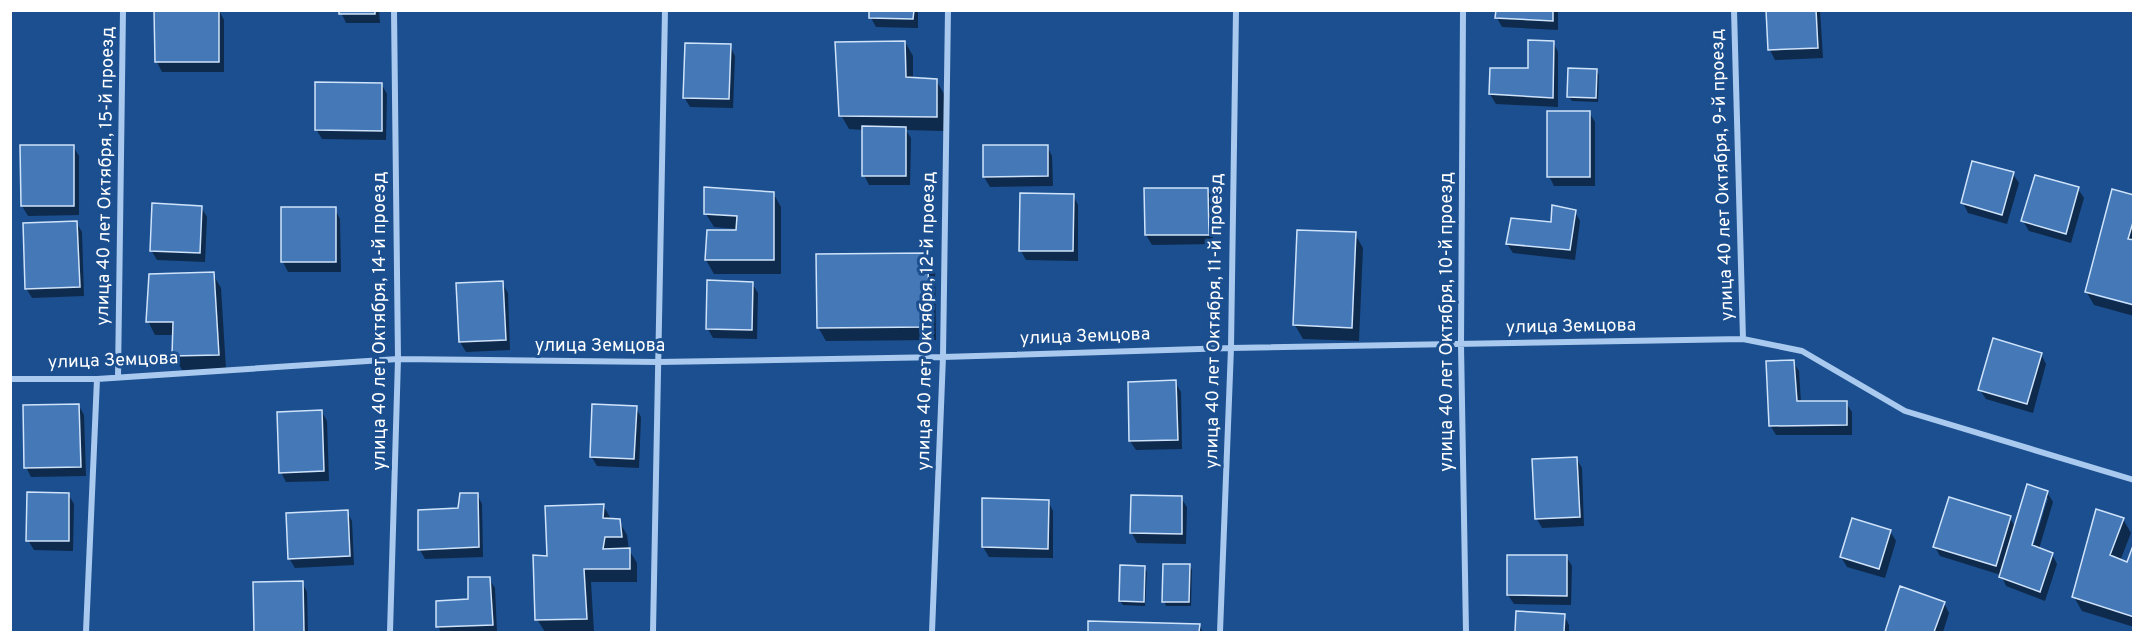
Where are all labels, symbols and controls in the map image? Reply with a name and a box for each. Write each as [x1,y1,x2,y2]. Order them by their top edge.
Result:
street label: улица 40 лет Октября, 15-й проезд [92,26,120,326]
street label: улица 40 лет Октября, 9-й проезд [1706,29,1740,321]
street label: улица 40 лет Октября, 14-й проезд [369,171,392,470]
street label: улица 40 лет Октября, 12-й проезд [913,171,941,471]
street label: улица 40 лет Октября, 10-й проезд [1436,172,1459,472]
street label: улица 40 лет Октября, 11-й проезд [1201,173,1229,469]
street label: улица Земцова [1506,314,1636,340]
street label: улица Земцова [1019,323,1151,351]
street label: улица Земцова [535,335,665,358]
street label: улица Земцова [47,347,179,375]

